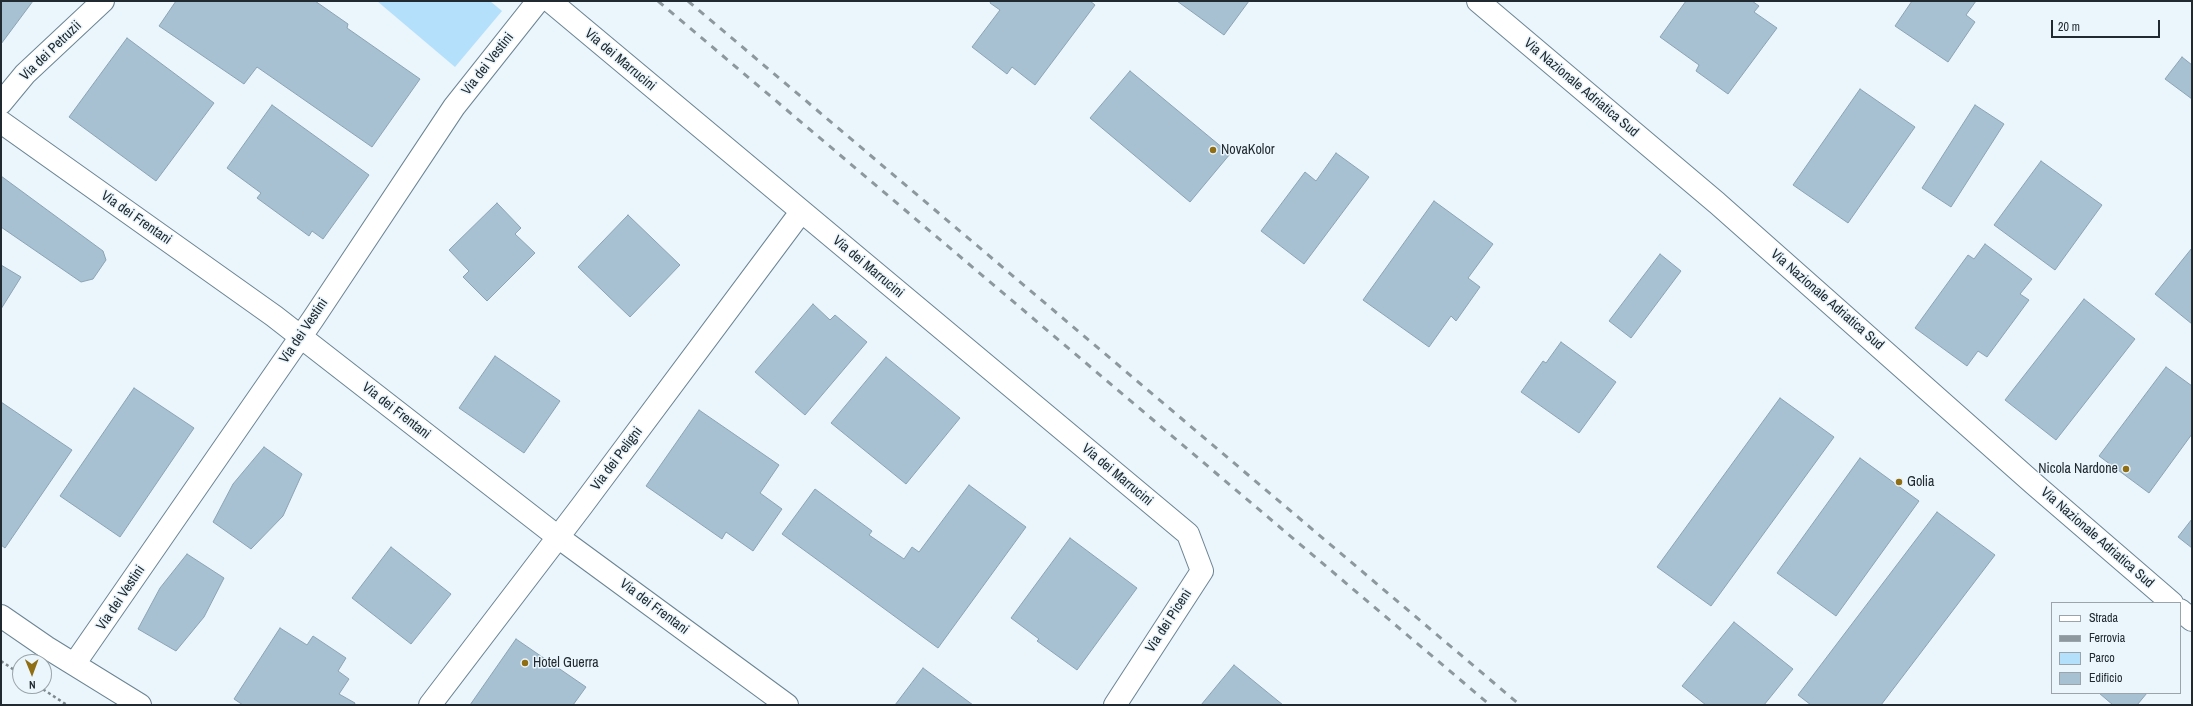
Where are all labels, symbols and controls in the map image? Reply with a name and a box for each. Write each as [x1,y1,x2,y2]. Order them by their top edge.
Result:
scale bar [2053,12,2162,38]
street label: Via dei Petruzii [17,18,85,84]
text: 20 m [2058,19,2080,35]
street label: Via dei Marrucini [581,25,659,95]
street label: Via dei Vestini [458,29,518,99]
street label: Via Nazionale Adriatica Sud [1520,35,1642,141]
place label: NovaKolor [1221,142,1275,158]
marker: NovaKolor [1208,145,1218,155]
street label: Via dei Frentani [98,188,174,248]
street label: Via dei Marrucini [829,232,907,302]
street label: Via Nazionale Adriatica Sud [1767,246,1887,354]
street label: Via dei Vestini [276,295,332,367]
street label: Via dei Frentani [358,379,434,443]
street label: Via dei Peligni [588,424,646,494]
street label: Via dei Marrucini [1078,440,1156,510]
place label: Nicola Nardone [2038,461,2118,477]
marker: Nicola Nardone [2121,464,2131,474]
place label: Golia [1907,474,1934,490]
marker: Golia [1894,477,1904,487]
street label: Via Nazionale Adriatica Sud [2037,484,2157,592]
street label: Via dei Vestini [93,562,149,634]
street label: Via dei Frentani [616,576,692,638]
street label: Via dei Piceni [1142,586,1196,656]
legend [2051,602,2181,694]
text: Strada [2089,610,2118,626]
text: Ferrovia [2089,630,2125,646]
text: Parco [2089,650,2115,666]
north arrow [12,654,52,694]
place label: Hotel Guerra [533,655,599,671]
marker: Hotel Guerra [520,658,530,668]
text: Edificio [2089,670,2122,686]
text: N [29,678,36,692]

